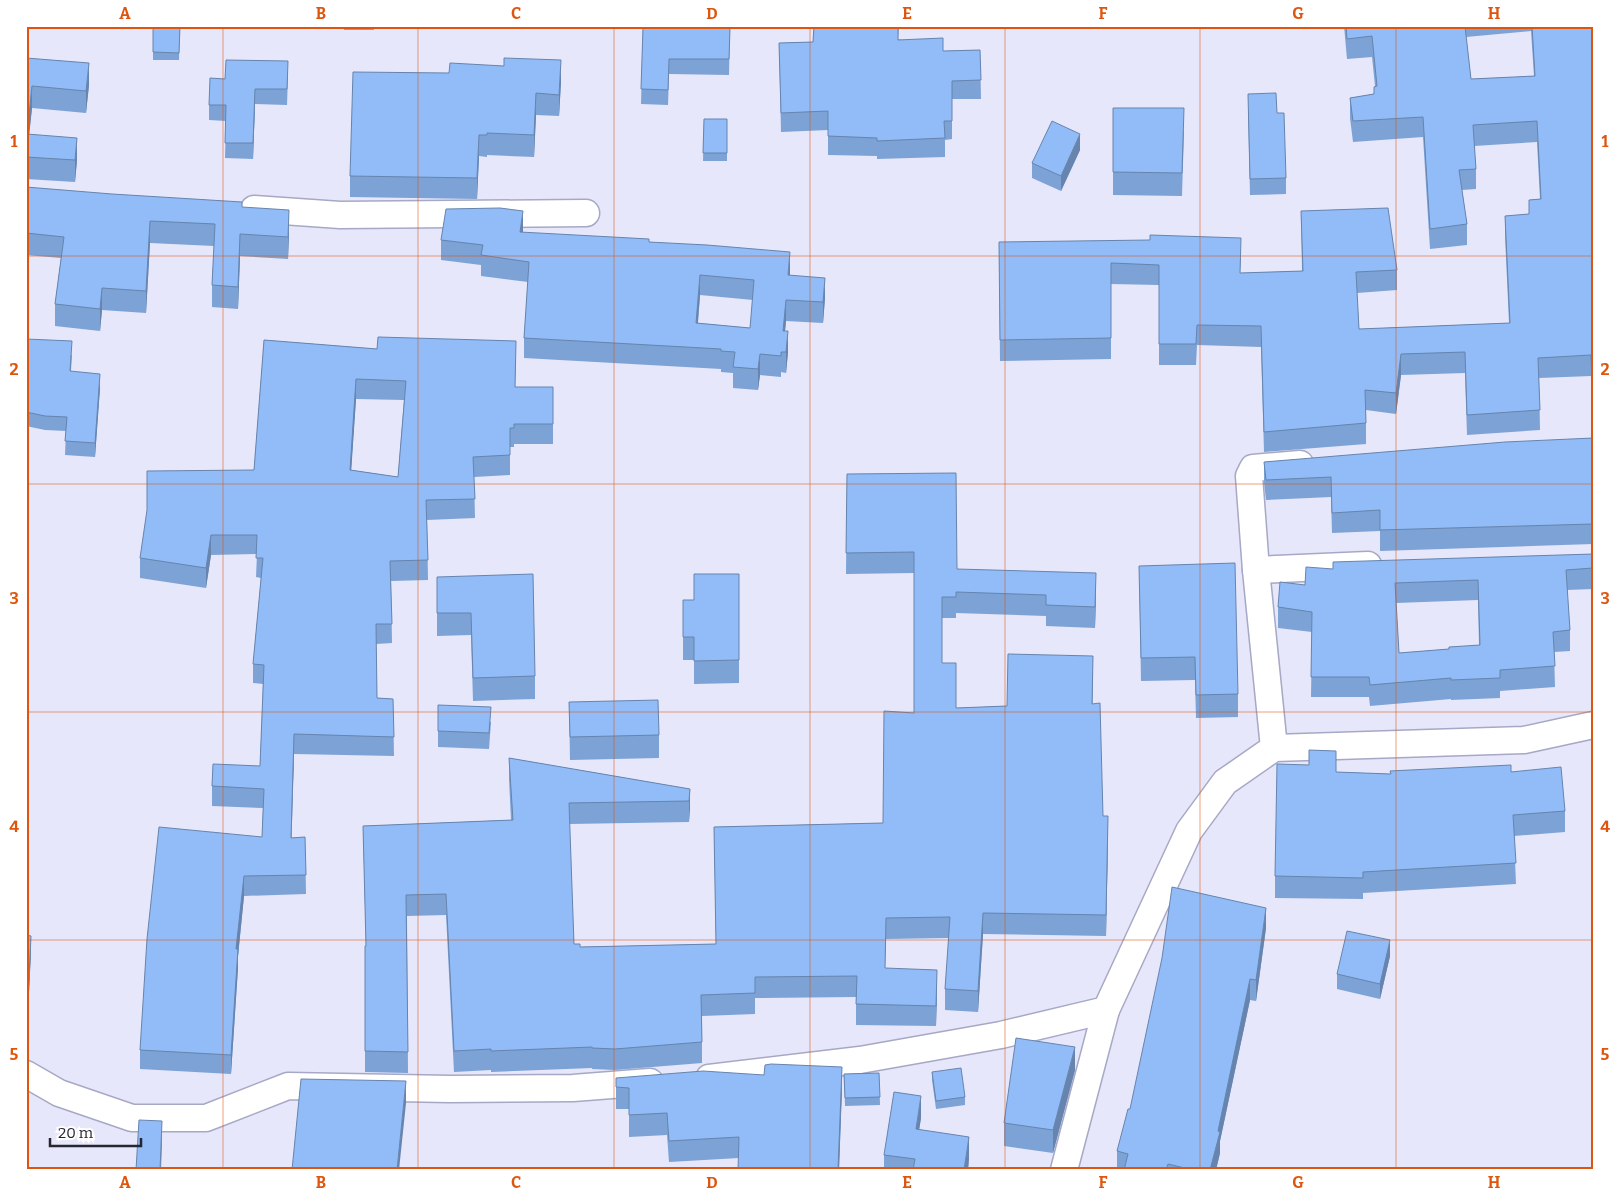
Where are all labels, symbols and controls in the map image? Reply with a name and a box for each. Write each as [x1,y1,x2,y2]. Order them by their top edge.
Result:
text: A [119,4,131,23]
text: B [316,4,326,23]
text: C [511,4,521,23]
text: D [706,4,718,23]
text: E [902,4,912,23]
text: F [1099,4,1108,23]
text: G [1292,4,1304,23]
text: H [1488,4,1501,23]
text: 1 [11,132,18,151]
text: 1 [1602,132,1609,151]
text: 2 [9,360,19,379]
text: 2 [1600,360,1610,379]
text: 3 [9,589,19,608]
text: 3 [1600,589,1610,608]
text: 4 [9,817,19,836]
text: 4 [1600,817,1610,836]
text: 5 [10,1045,19,1064]
text: 5 [1601,1045,1610,1064]
scale bar [50,1116,141,1148]
text: 20 m [58,1124,94,1142]
text: A [119,1173,131,1192]
text: B [316,1173,326,1192]
text: C [511,1173,521,1192]
text: D [706,1173,718,1192]
text: E [902,1173,912,1192]
text: F [1099,1173,1108,1192]
text: G [1292,1173,1304,1192]
text: H [1488,1173,1501,1192]

